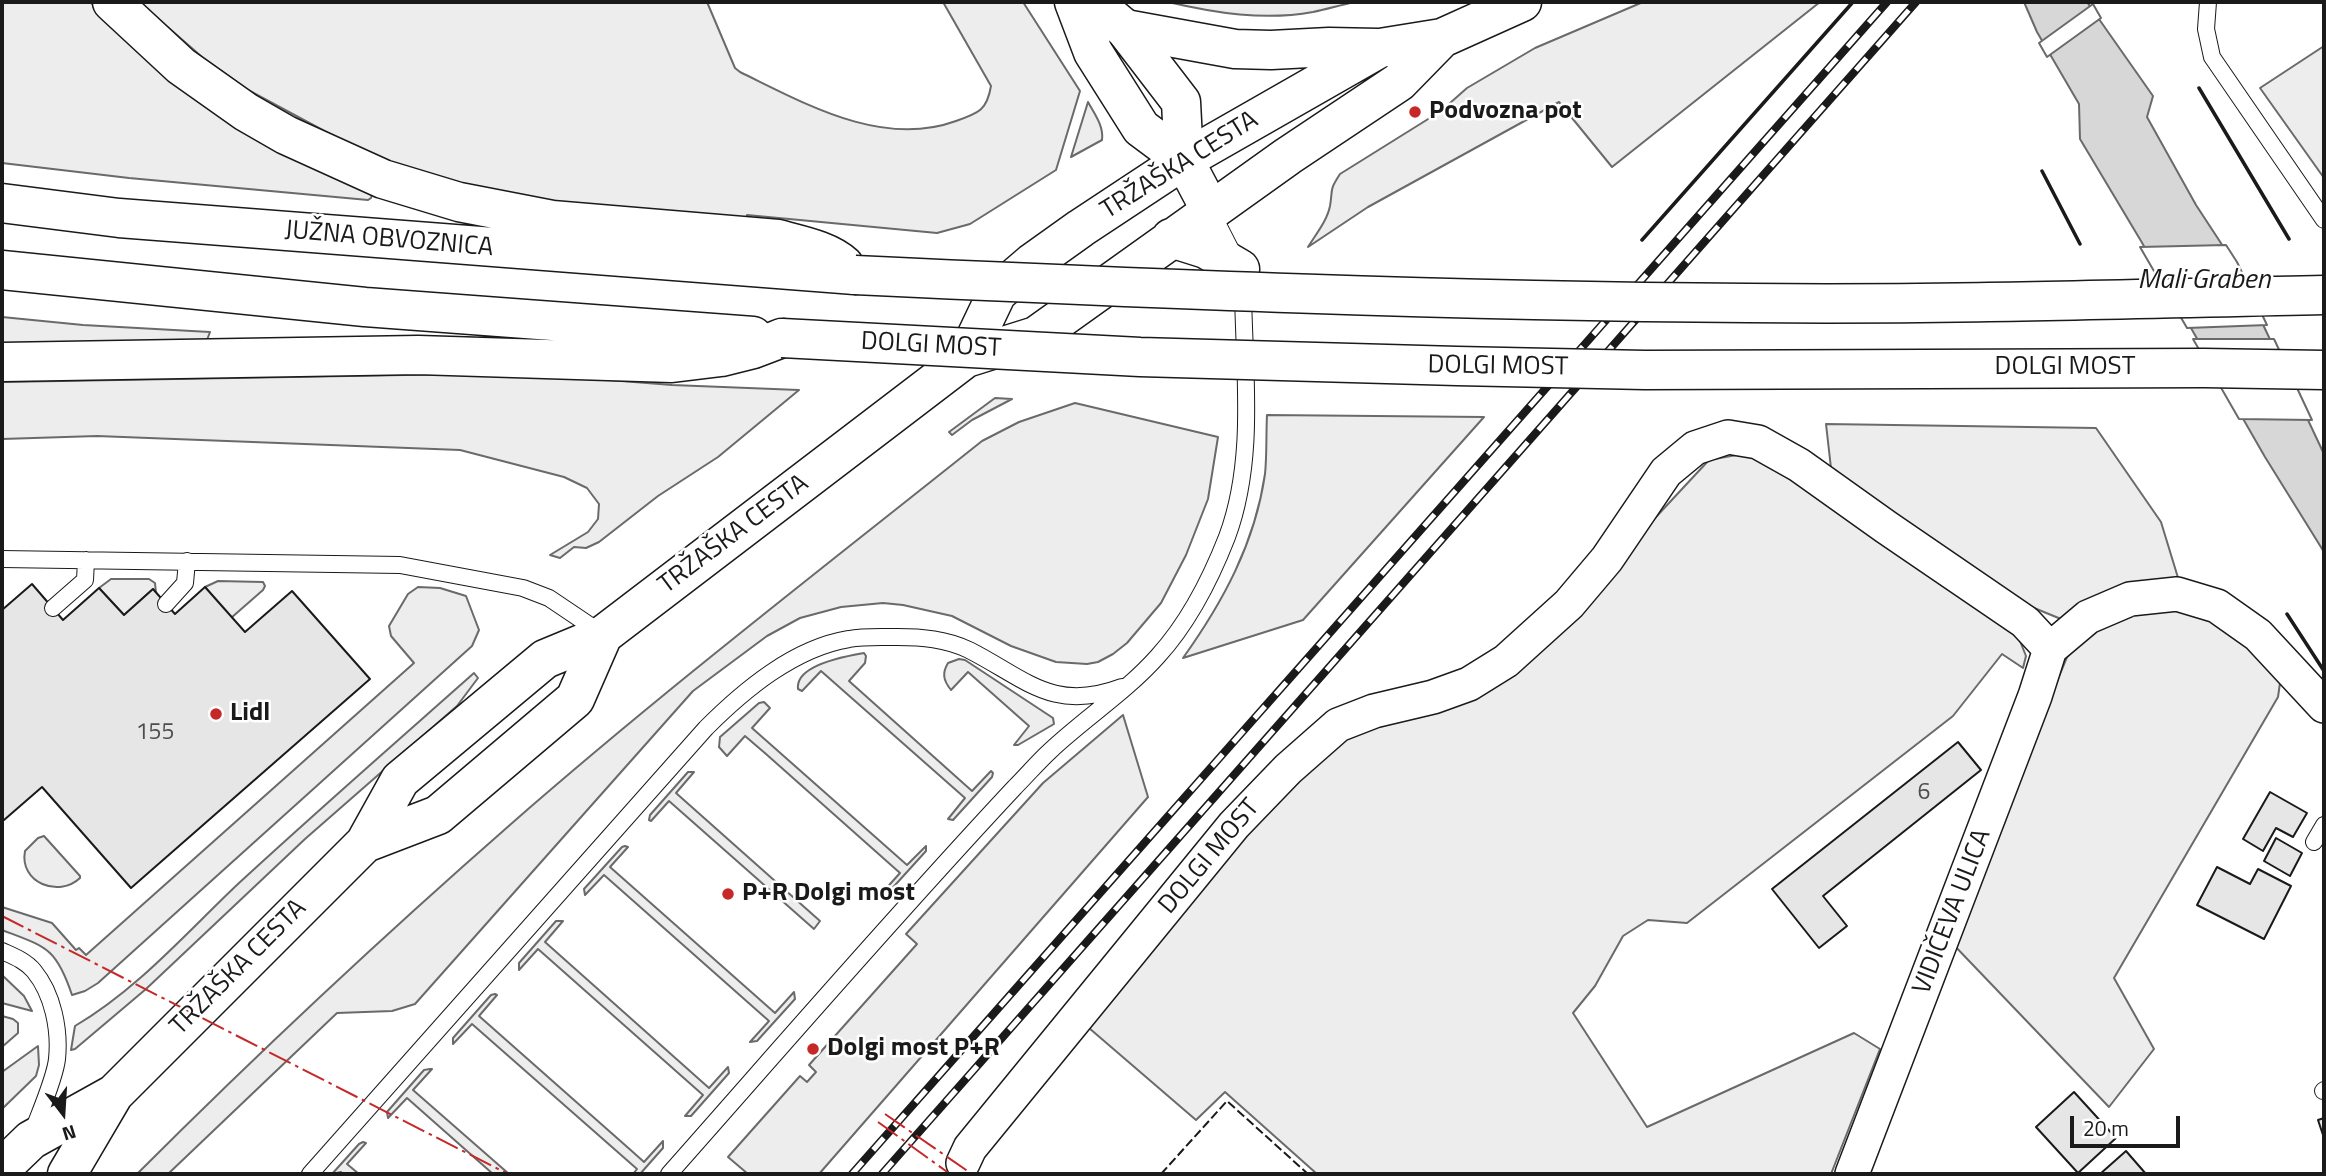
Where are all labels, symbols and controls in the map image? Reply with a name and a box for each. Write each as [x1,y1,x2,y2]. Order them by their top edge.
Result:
place label: Podvozna pot [1429,96,1582,128]
marker: Podvozna pot [1407,104,1423,120]
street label: TRŽAŠKA CESTA [1096,105,1264,227]
street label: JUŽNA OBVOZNICA [283,215,495,265]
water label: Mali Graben [2138,264,2270,298]
street label: DOLGI MOST [860,327,1002,365]
street label: DOLGI MOST [1427,350,1569,384]
street label: DOLGI MOST [1995,352,2135,384]
street label: TRŽAŠKA CESTA [653,469,815,601]
place label: Lidl [230,698,270,730]
marker: Lidl [208,706,224,722]
house number: 155 [136,719,174,747]
house number: 6 [1918,779,1930,807]
street label: DOLGI MOST [1153,793,1267,921]
street label: VIDIČEVA ULICA [1907,825,1999,999]
place label: P+R Dolgi most [742,878,915,910]
marker: P+R Dolgi most [720,886,736,902]
street label: TRŽAŠKA CESTA [164,893,314,1043]
place label: Dolgi most P+R [827,1033,1000,1065]
marker: Dolgi most P+R [805,1041,821,1057]
north arrow [28,1078,98,1148]
scale bar [2074,1102,2184,1146]
text: 20 m [2083,1112,2129,1144]
text: N [59,1118,80,1149]

